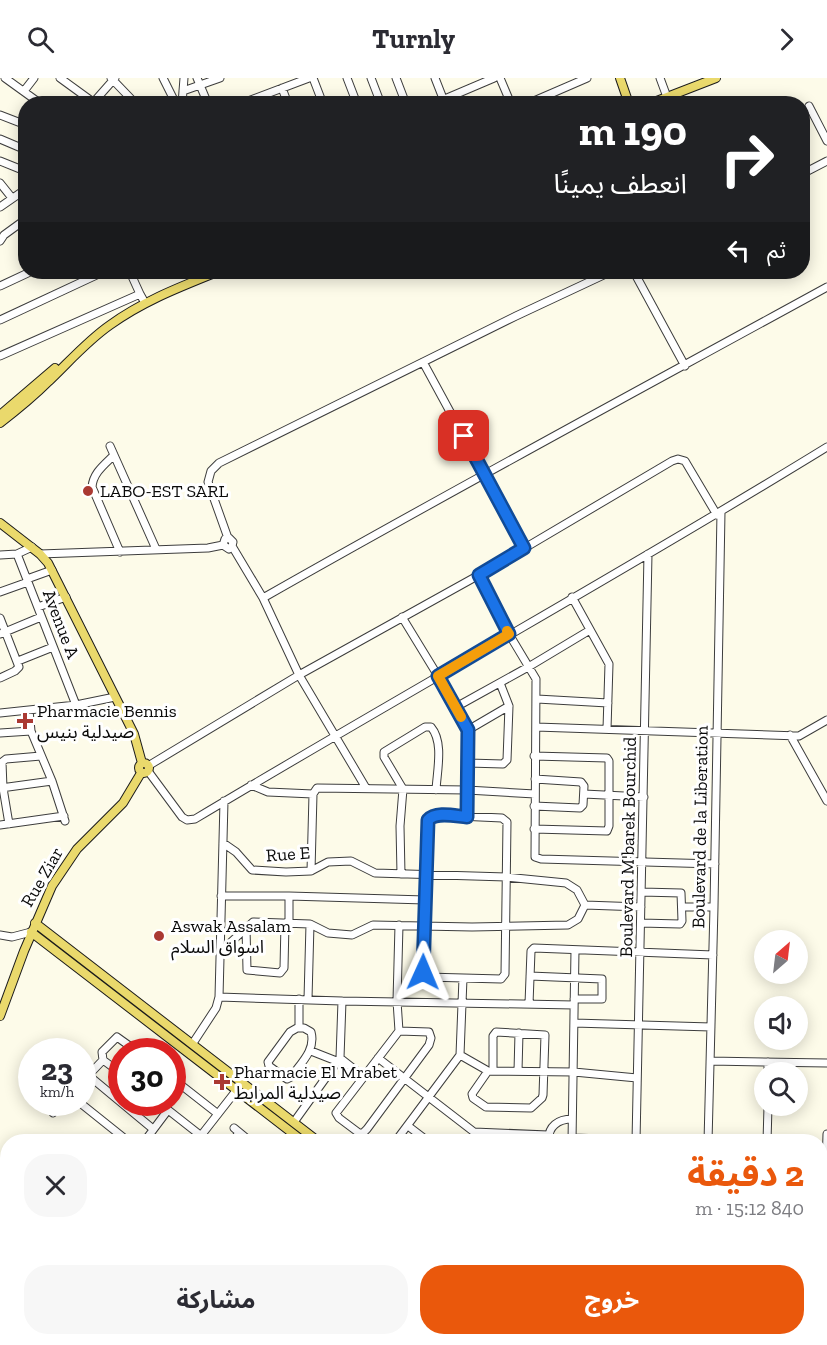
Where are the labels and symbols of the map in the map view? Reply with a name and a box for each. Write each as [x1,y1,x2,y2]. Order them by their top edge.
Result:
pin [438,410,489,461]
place label: LABO-EST SARL [100,480,228,502]
marker: LABO-EST SARL [81,484,95,498]
street label: Avenue A [38,586,84,662]
place label: Pharmacie Bennis صيدلية بنيس [37,700,177,743]
marker: Pharmacie Bennis صيدلية بنيس [18,714,32,728]
street label: Boulevard de la Liberation [687,725,713,929]
street label: Boulevard M'barek Bourchid [615,736,641,958]
street label: Rue E [265,841,311,867]
street label: Rue Ziar [16,843,68,911]
place label: Aswak Assalam اسواق السلام [171,915,292,961]
marker: Aswak Assalam اسواق السلام [152,929,166,943]
north arrow [754,930,808,984]
position arrow [391,940,455,1004]
speed limit sign: 30 [108,1038,186,1116]
place label: Pharmacie El Mrabet صيدلية المرابط [234,1061,397,1104]
marker: Pharmacie El Mrabet صيدلية المرابط [215,1075,229,1089]

